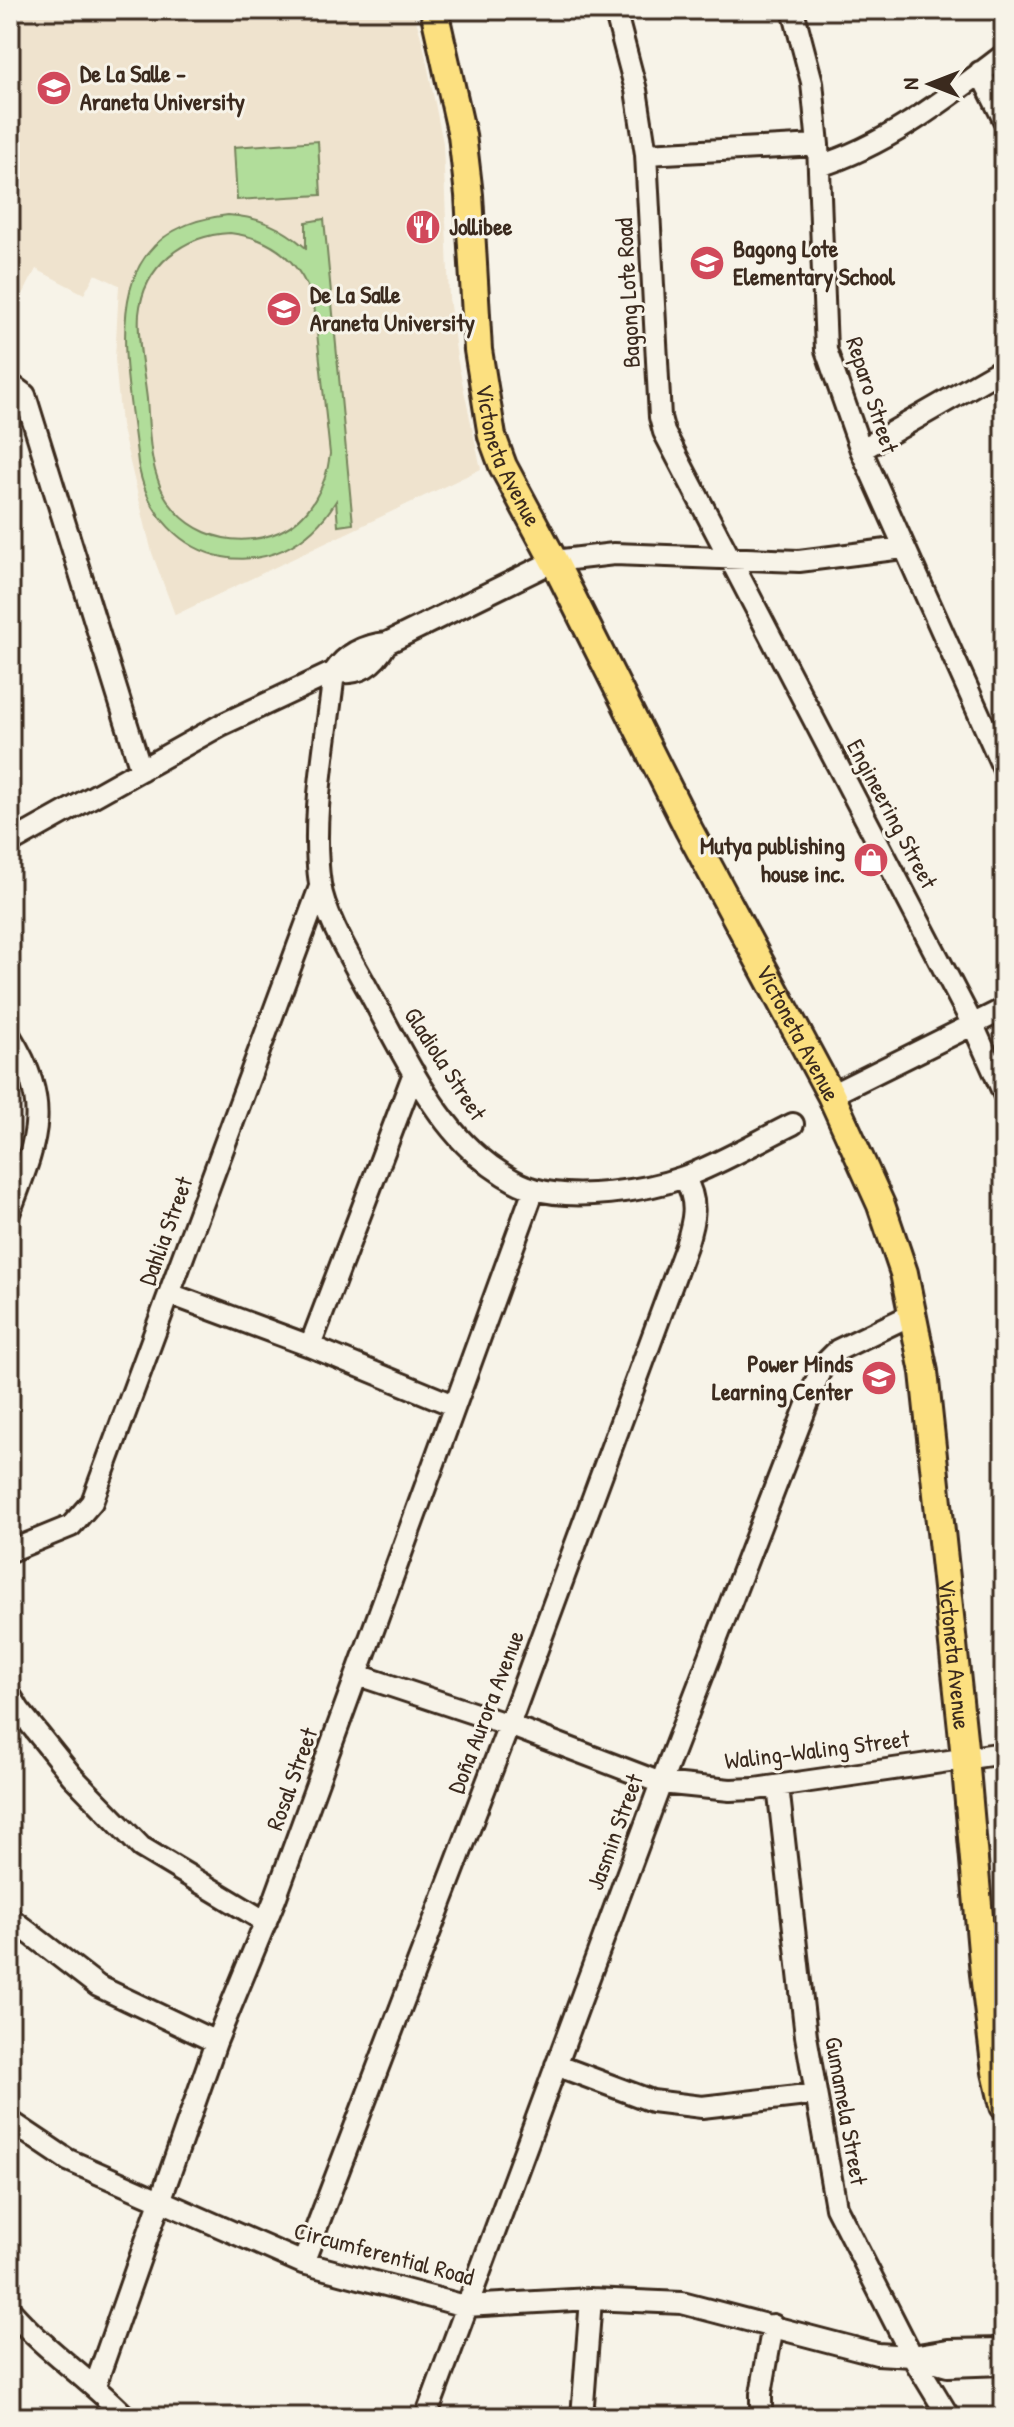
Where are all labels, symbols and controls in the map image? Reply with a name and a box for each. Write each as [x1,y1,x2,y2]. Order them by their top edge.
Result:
north arrow [890,44,970,124]
place label: De La Salle - Araneta University [80,57,245,118]
school or university icon: De La Salle - Araneta University [35,69,73,107]
text: N [895,78,925,90]
restaurant icon: Jollibee [404,208,442,246]
place label: Jollibee [449,210,513,242]
street label: Bagong Lote Road [607,217,647,369]
place label: Bagong Lote Elementary School [733,232,896,293]
school or university icon: Bagong Lote Elementary School [688,244,726,282]
place label: De La Salle Araneta University [310,278,475,339]
school or university icon: De La Salle Araneta University [265,290,303,328]
street label: Reparo Street [839,332,907,458]
street label: Victoneta Avenue [469,382,550,532]
street label: Engineering Street [840,733,946,895]
place label: Mutya publishing house inc. [700,829,845,889]
shop icon: Mutya publishing house inc. [852,841,890,879]
street label: Victoneta Avenue [749,959,849,1106]
street label: Gladiola Street [397,1001,495,1127]
street label: Dahlia Street [131,1171,200,1289]
place label: Power Minds Learning Center [712,1347,854,1408]
school or university icon: Power Minds Learning Center [860,1359,898,1397]
street label: Victoneta Avenue [931,1578,979,1731]
street label: Doña Aurora Avenue [439,1625,531,1798]
street label: Rosal Street [258,1722,325,1834]
street label: Waling-Waling Street [723,1722,912,1776]
street label: Jasmin Street [578,1768,650,1894]
street label: Gumamela Street [818,2034,876,2188]
street label: Circumferential Road [291,2214,478,2292]

